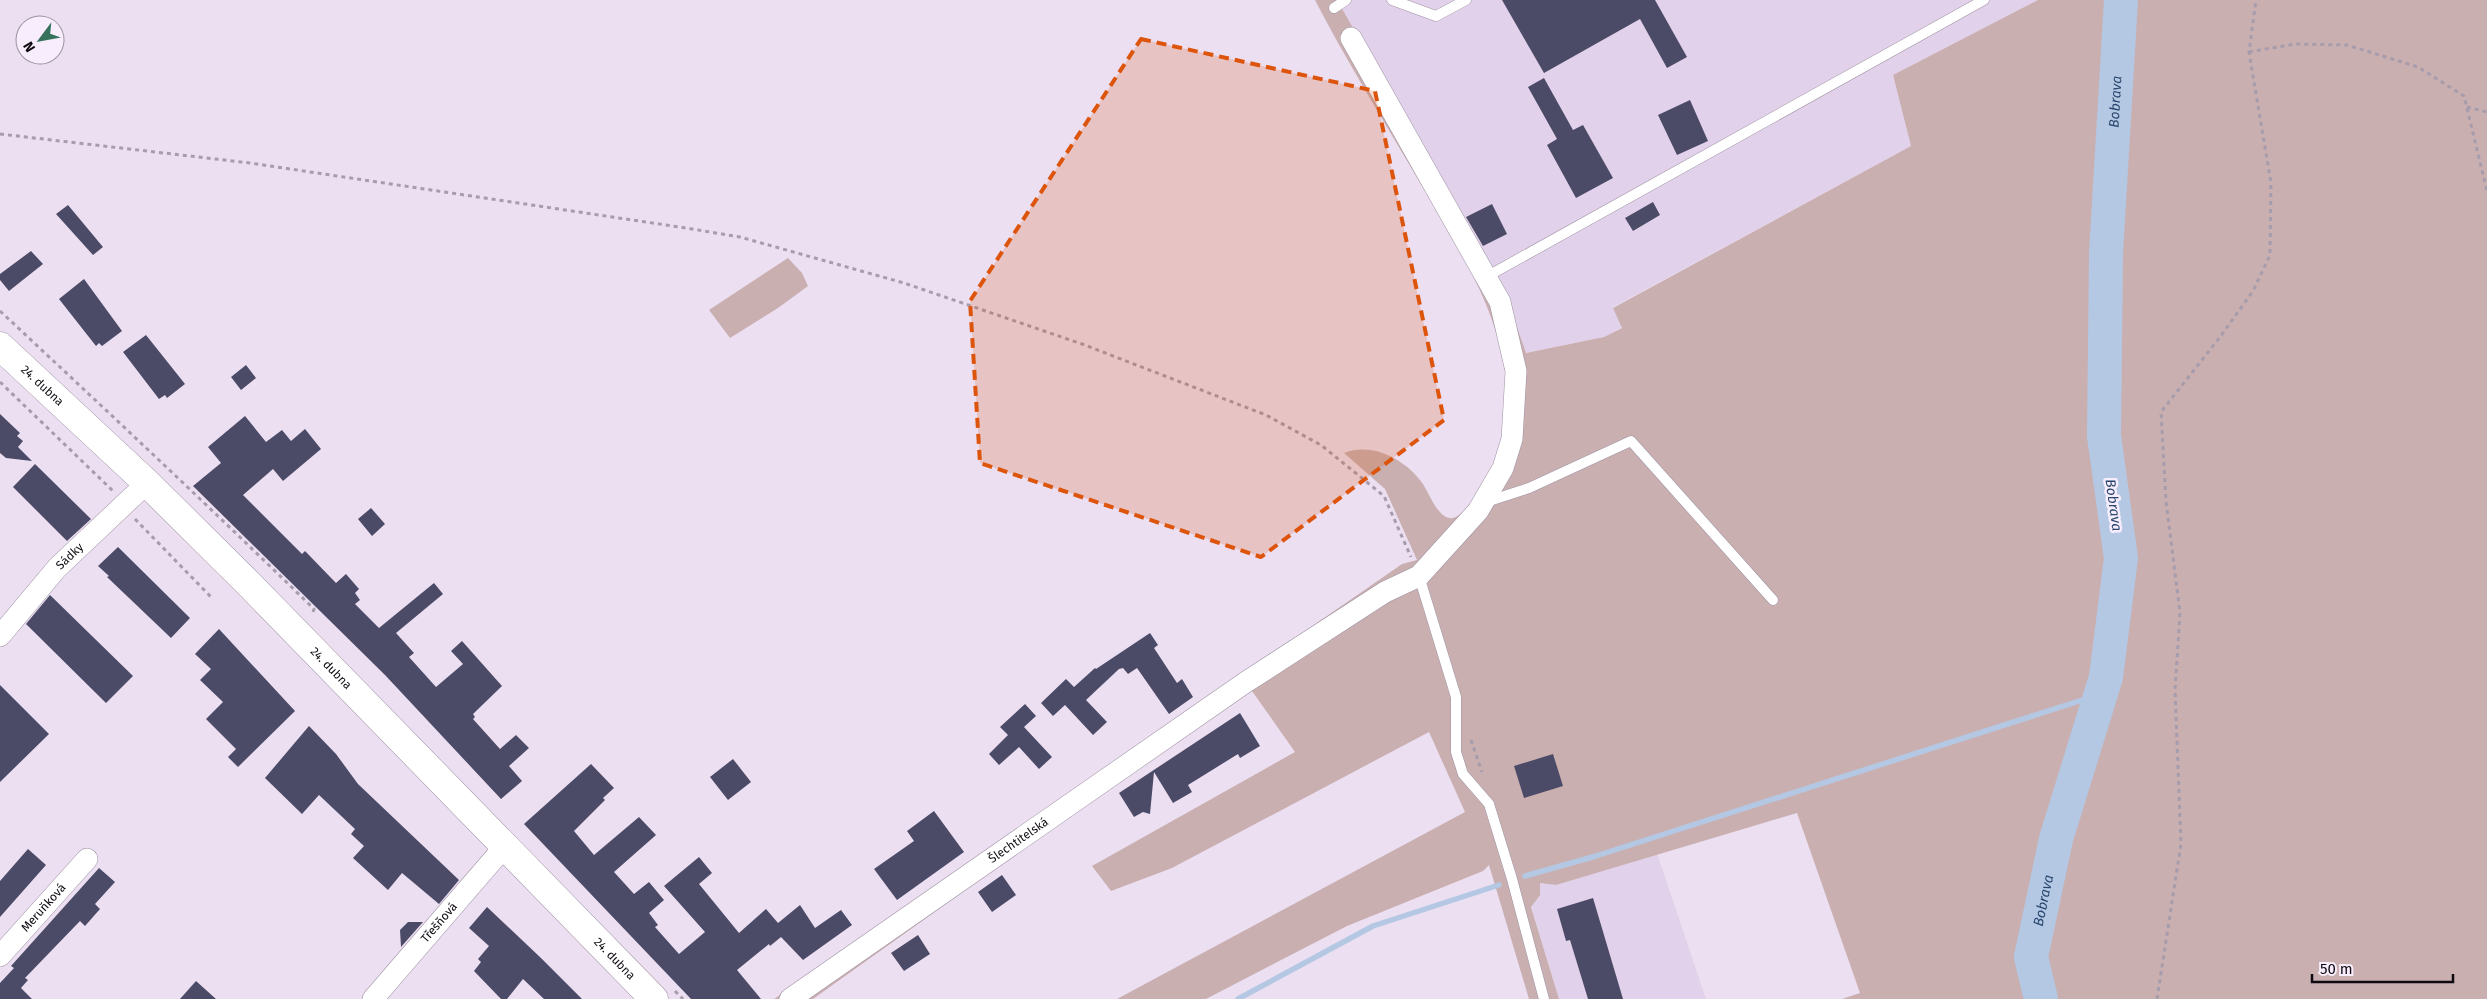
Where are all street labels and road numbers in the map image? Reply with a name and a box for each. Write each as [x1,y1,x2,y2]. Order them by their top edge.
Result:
street label: 24. dubna [18,362,67,409]
street label: Sádky [53,540,86,572]
street label: 24. dubna [308,644,355,692]
street label: Šlechtitelská [985,815,1051,866]
street label: Meruňková [18,881,69,935]
street label: Třešňová [418,900,460,945]
street label: 24. dubna [591,935,638,983]

